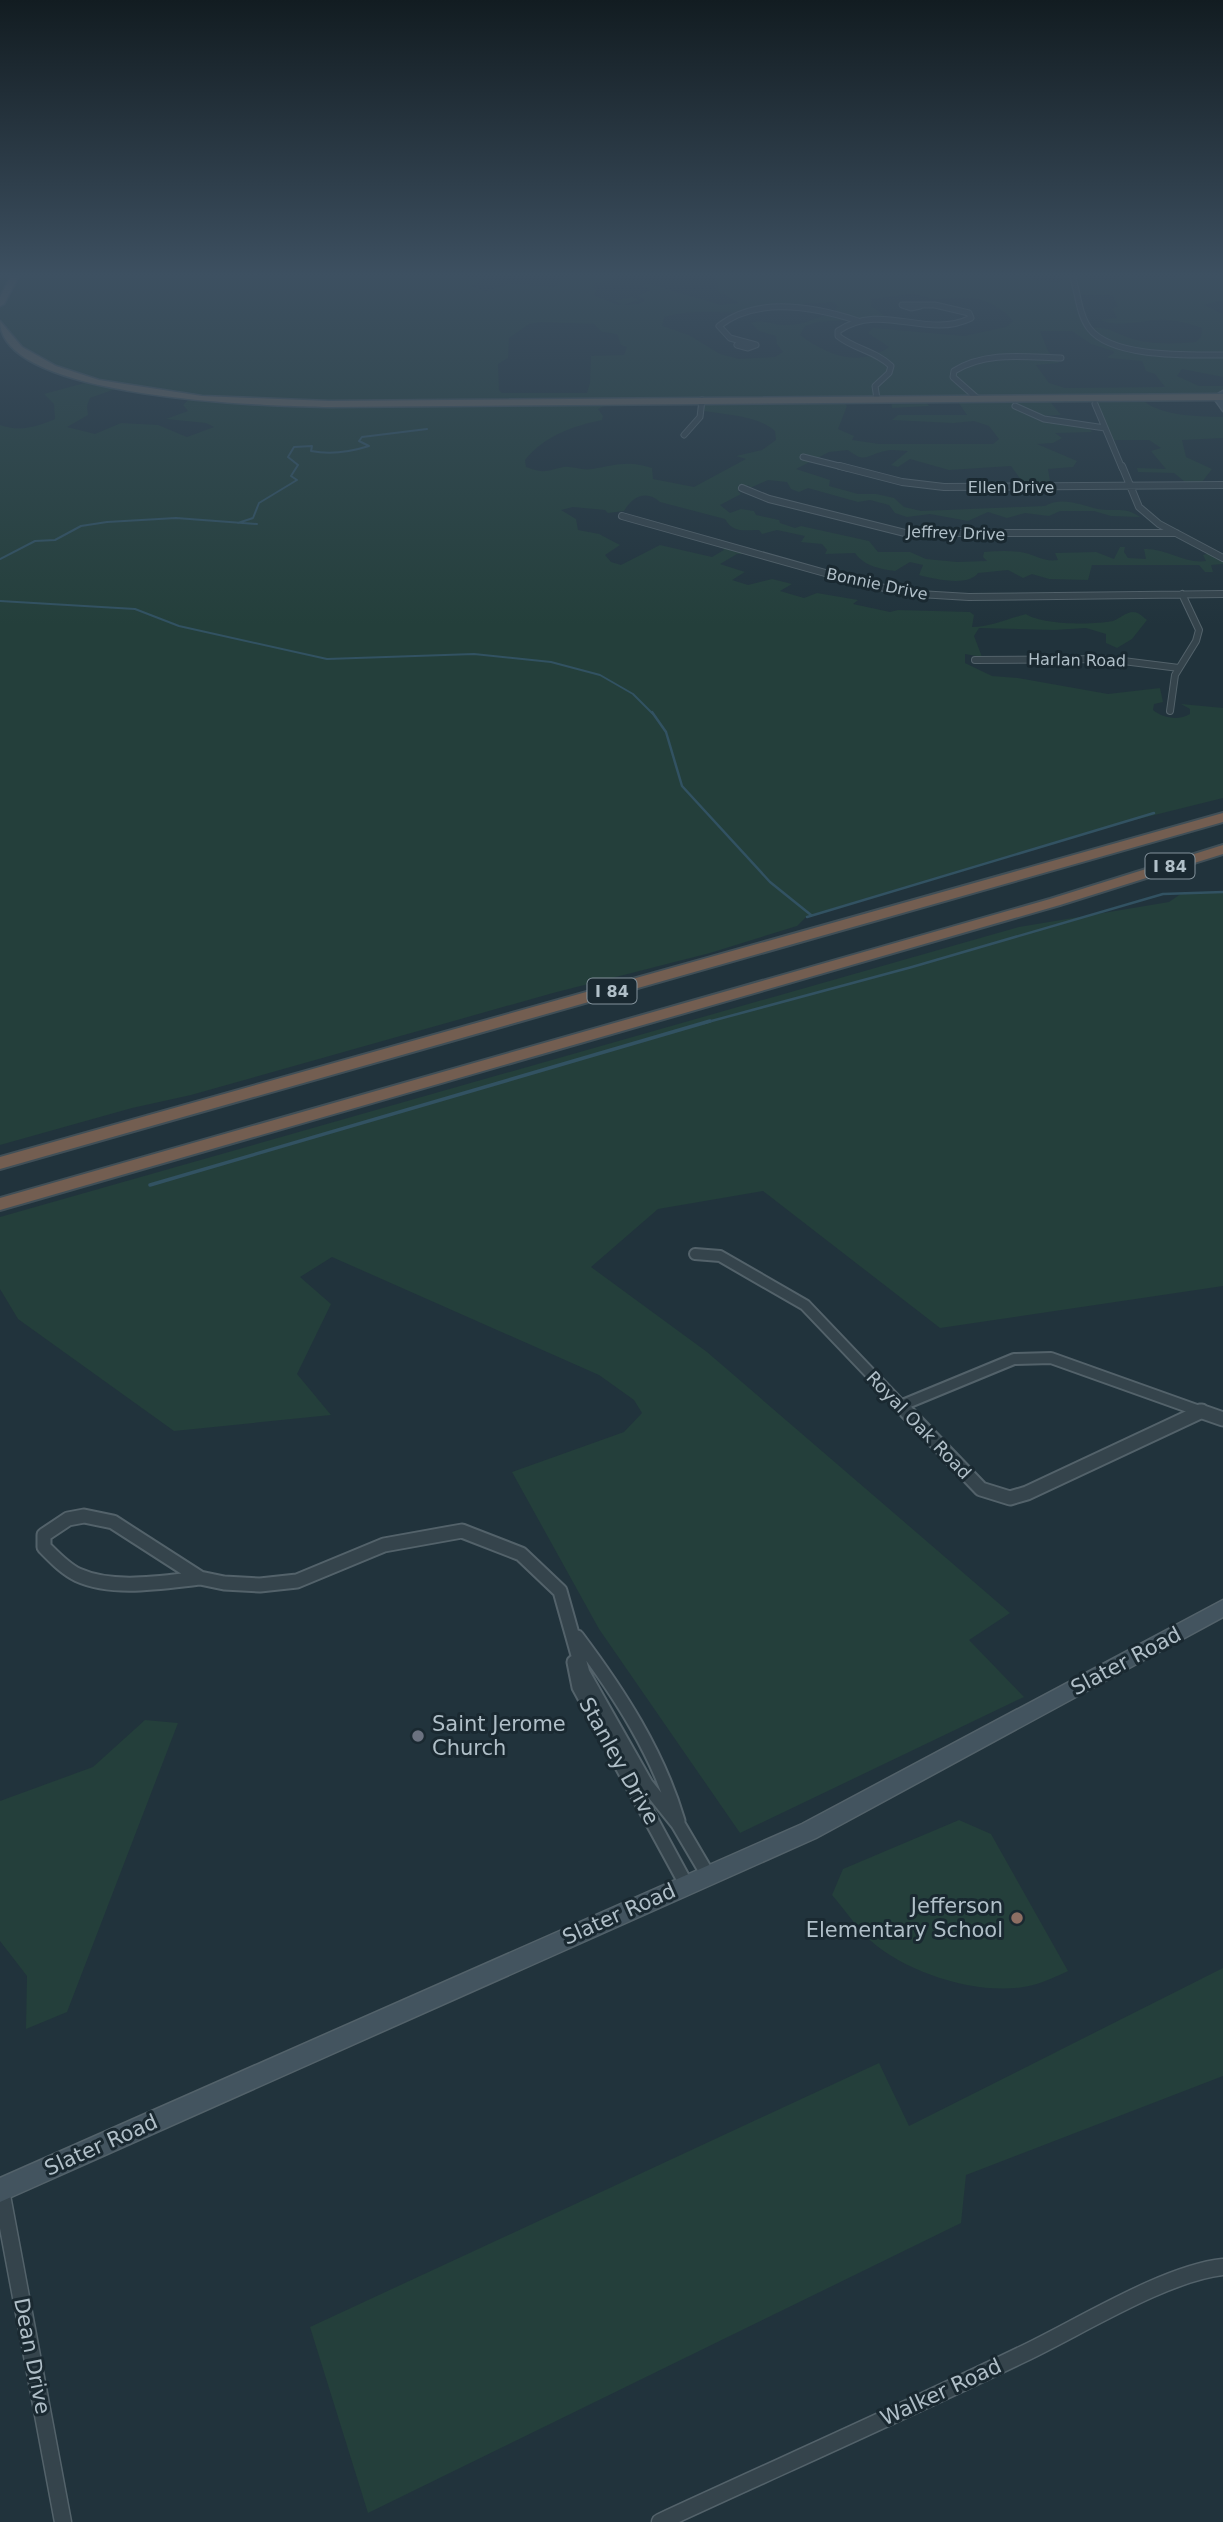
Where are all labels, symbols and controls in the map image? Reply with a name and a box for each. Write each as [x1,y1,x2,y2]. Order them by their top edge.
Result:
street label: Ellen Drive [968,478,1054,497]
street label: Jeffrey Drive [905,522,1006,544]
street label: Bonnie Drive [825,564,929,604]
street label: Harlan Road [1028,650,1126,670]
road number: I 84 [1146,853,1194,878]
road number: I 84 [588,979,636,1004]
street label: Royal Oak Road [862,1367,976,1483]
street label: Slater Road [1067,1622,1185,1700]
street label: Stanley Drive [574,1693,664,1829]
place label: Saint Jerome Church [432,1712,566,1760]
marker: Saint Jerome Church [410,1728,426,1744]
street label: Slater Road [559,1878,679,1950]
place label: Jefferson Elementary School [806,1894,1003,1942]
marker: Jefferson Elementary School [1009,1910,1025,1926]
street label: Slater Road [41,2109,161,2181]
street label: Dean Drive [9,2296,55,2416]
street label: Walker Road [877,2354,1005,2430]

